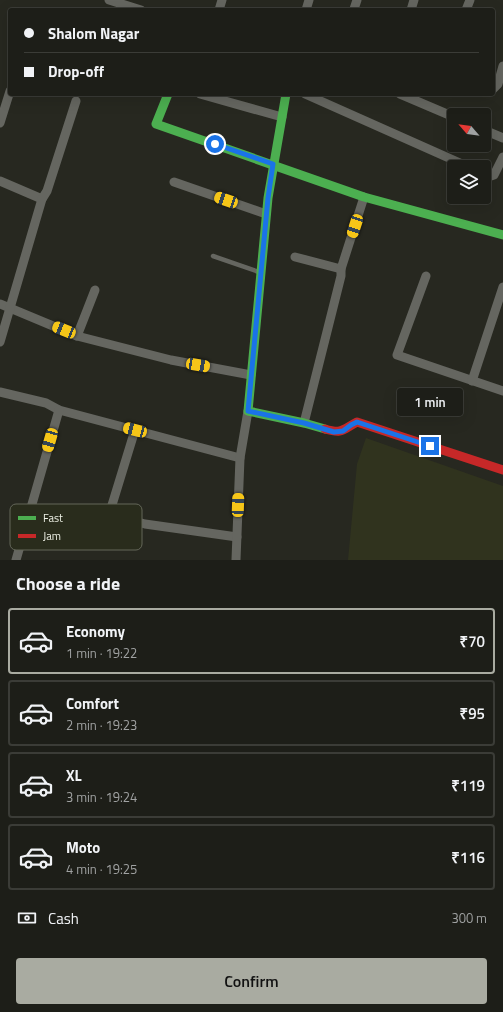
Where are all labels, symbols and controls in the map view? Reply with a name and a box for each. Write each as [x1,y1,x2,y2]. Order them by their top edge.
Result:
text: Shalom Nagar [48,22,139,45]
text: Drop-off [48,60,104,83]
north arrow [447,108,491,152]
map controls [447,108,491,204]
route start [206,135,224,153]
button: layers [447,160,491,204]
car [213,190,239,210]
car [346,213,364,239]
car [51,320,77,340]
car [185,357,211,373]
callout: 1 min [397,388,463,416]
text: 1 min [414,392,446,412]
car [122,421,148,439]
car [41,427,59,453]
route end [421,437,439,455]
car [232,493,244,517]
legend [10,504,142,550]
text: Fast [43,510,63,526]
text: Jam [43,528,61,544]
text: Choose a ride [16,570,120,597]
text: Economy [66,620,125,643]
icon: car [18,623,54,659]
text: ₹70 [460,630,485,653]
text: 1 min · 19:22 [66,643,137,663]
text: Comfort [66,692,119,715]
icon: car [18,695,54,731]
text: ₹95 [460,702,485,725]
text: 2 min · 19:23 [66,715,137,735]
text: XL [66,764,82,787]
icon: car [18,767,54,803]
text: ₹119 [451,774,485,797]
text: 3 min · 19:24 [66,787,137,807]
text: Moto [66,836,100,859]
icon: car [18,839,54,875]
text: ₹116 [451,846,485,869]
text: 4 min · 19:25 [66,859,137,879]
icon: cash [16,907,38,929]
text: Cash [48,907,79,930]
text: 300 m [451,908,487,928]
button: Confirm [16,958,487,1004]

